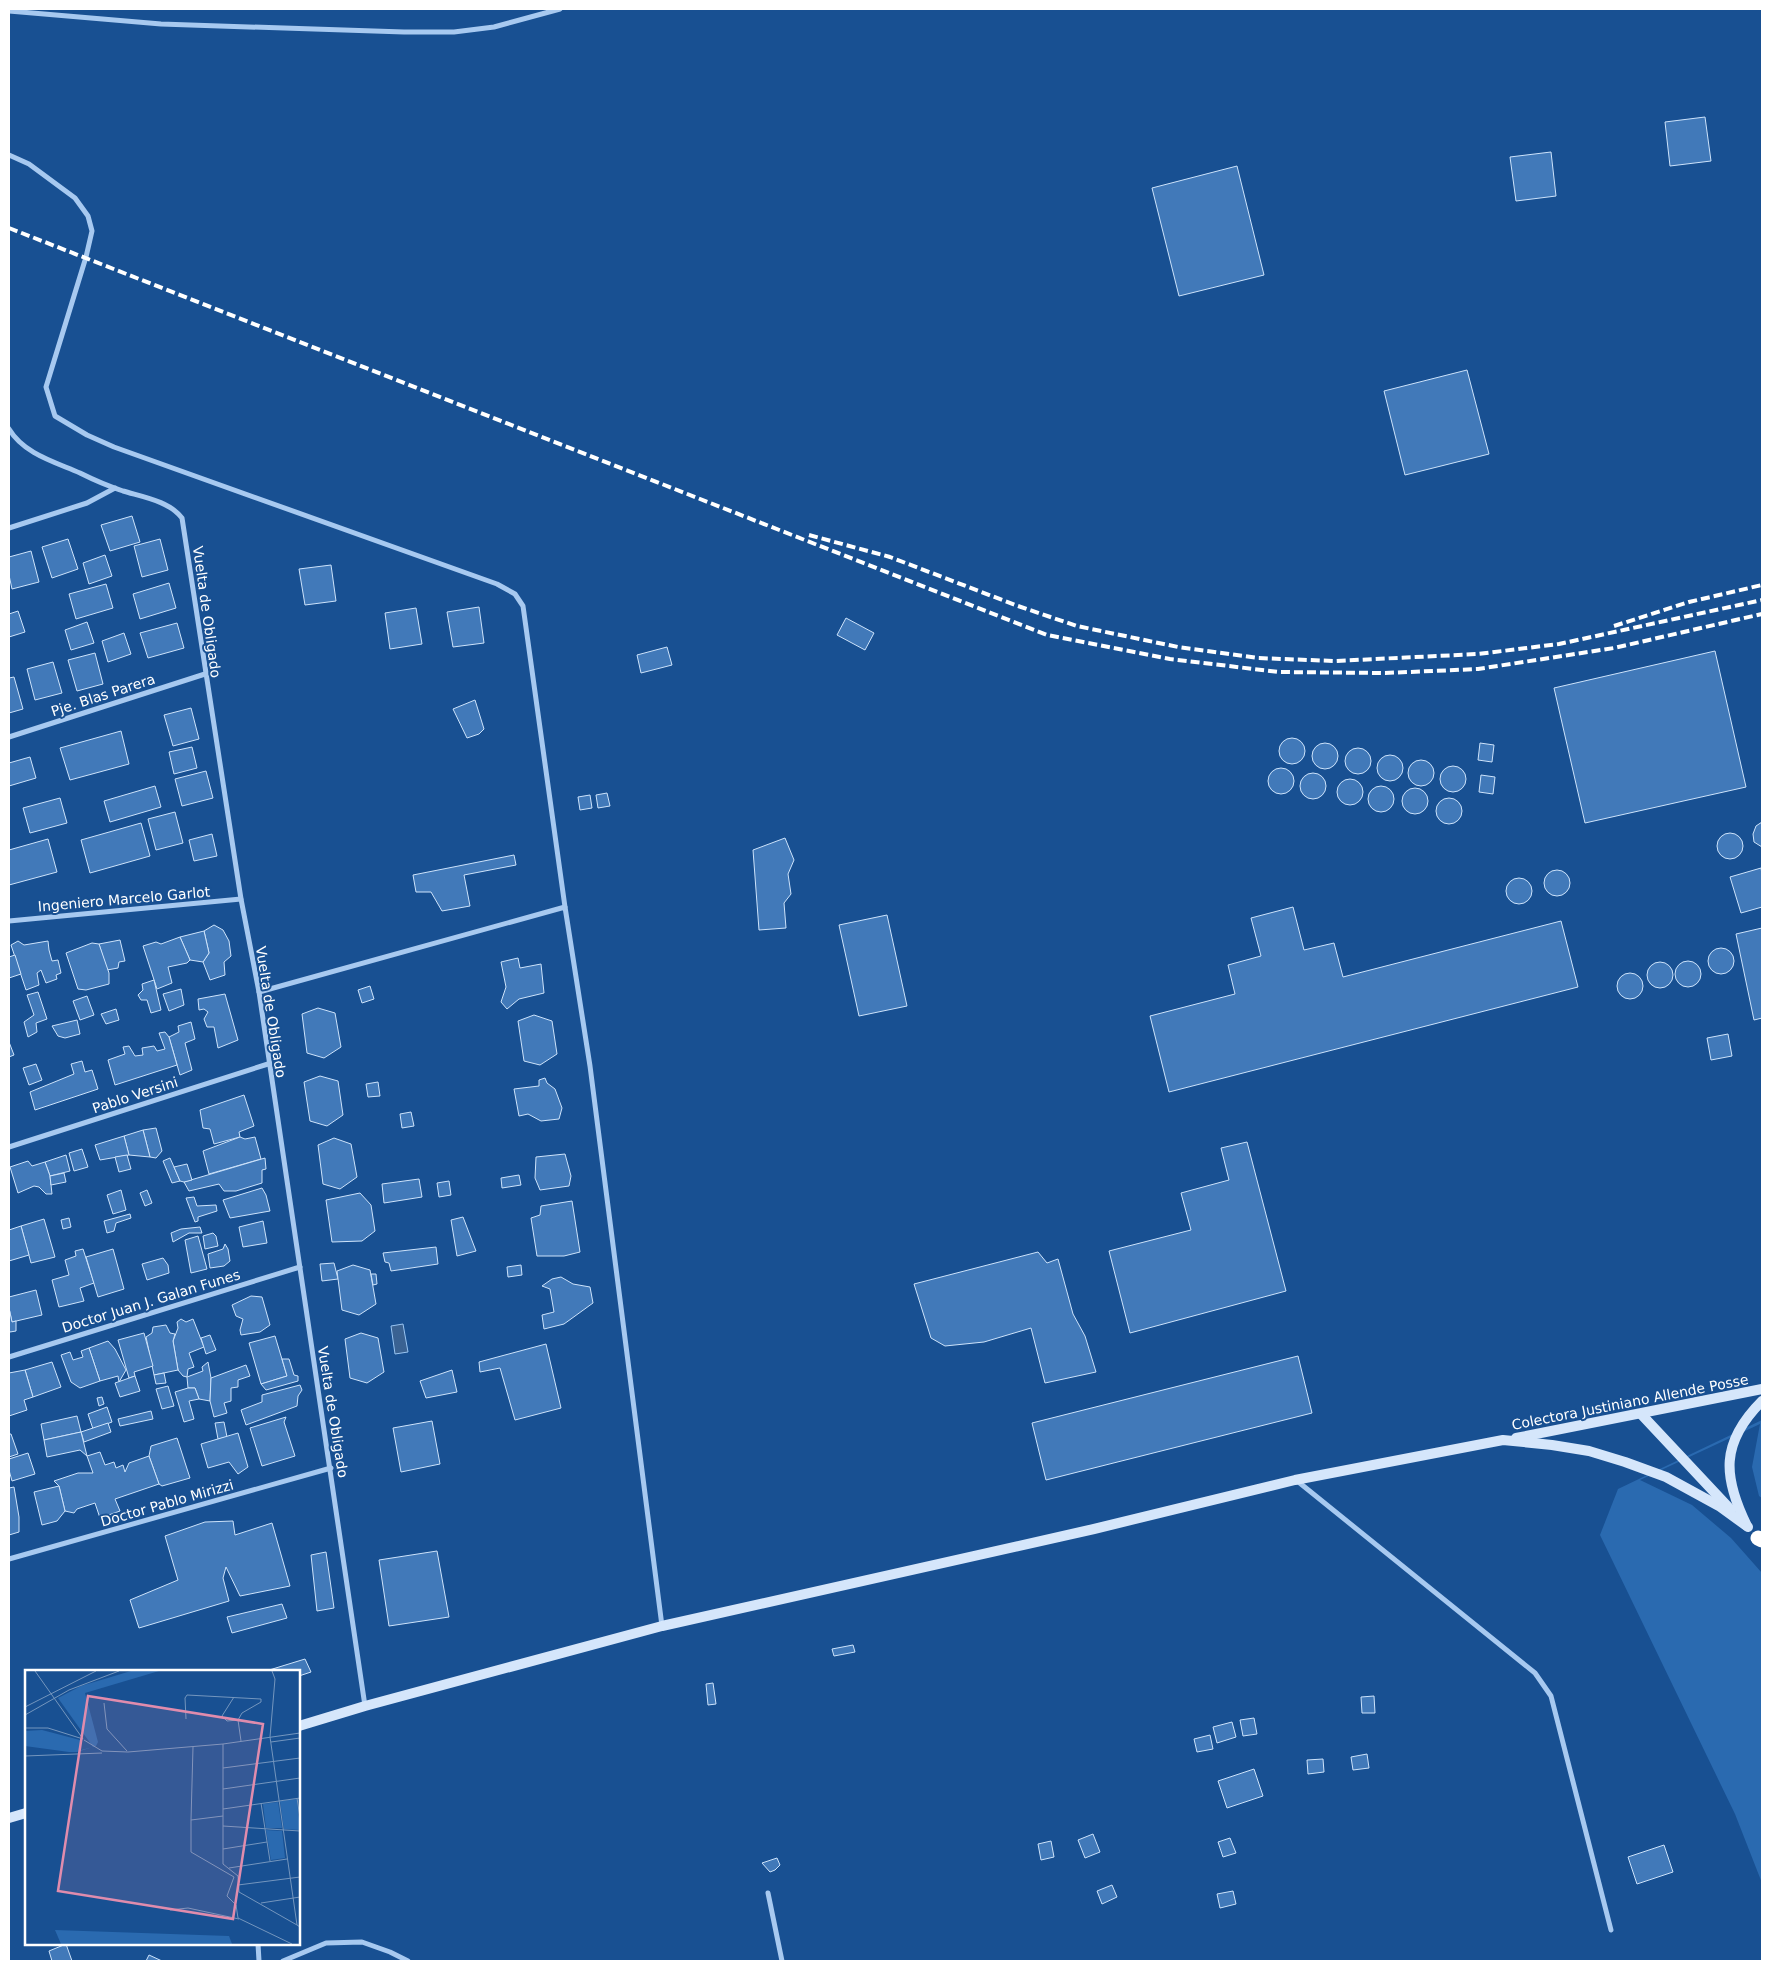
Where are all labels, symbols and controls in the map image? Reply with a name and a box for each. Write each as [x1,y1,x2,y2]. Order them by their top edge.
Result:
street label: Vuelta de Obligado [190,545,224,679]
street label: Pje. Blas Parera [49,671,157,719]
street label: Ingeniero Marcelo Garlot [37,883,211,914]
street label: Vuelta de Obligado [253,945,289,1079]
street label: Pablo Versini [90,1074,180,1116]
street label: Doctor Juan J. Galan Funes [60,1266,242,1336]
street label: Vuelta de Obligado [315,1345,351,1479]
street label: Colectora Justiniano Allende Posse [1510,1371,1750,1433]
street label: Doctor Pablo Mirizzi [99,1476,235,1530]
inset map [25,1670,300,1945]

